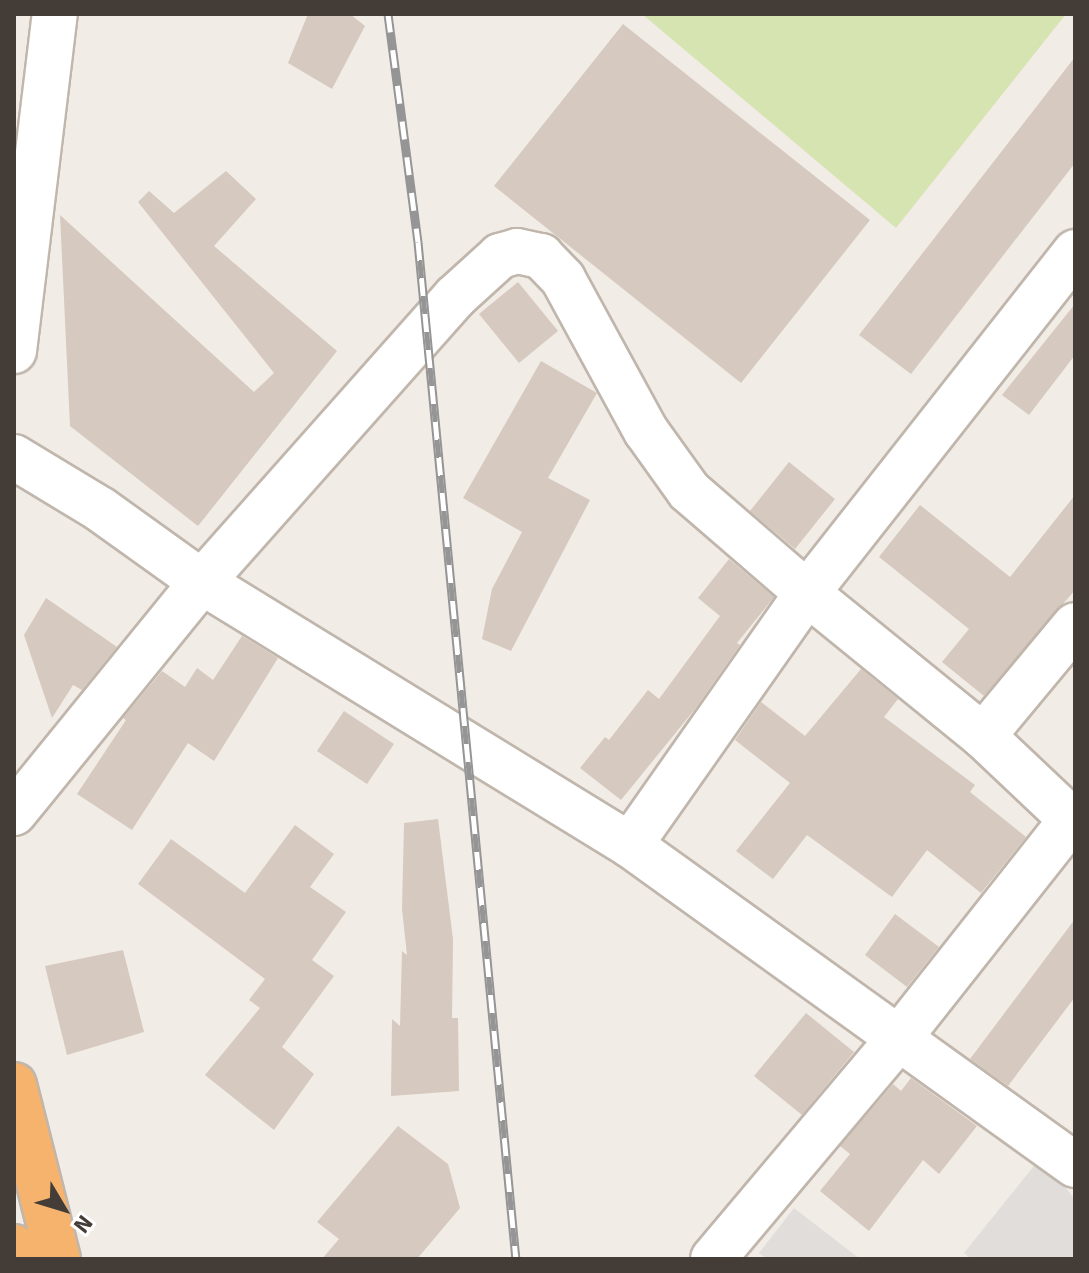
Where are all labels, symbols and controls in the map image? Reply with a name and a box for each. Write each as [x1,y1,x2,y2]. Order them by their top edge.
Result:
north arrow [24,1169,104,1249]
text: N [68,1210,99,1238]

